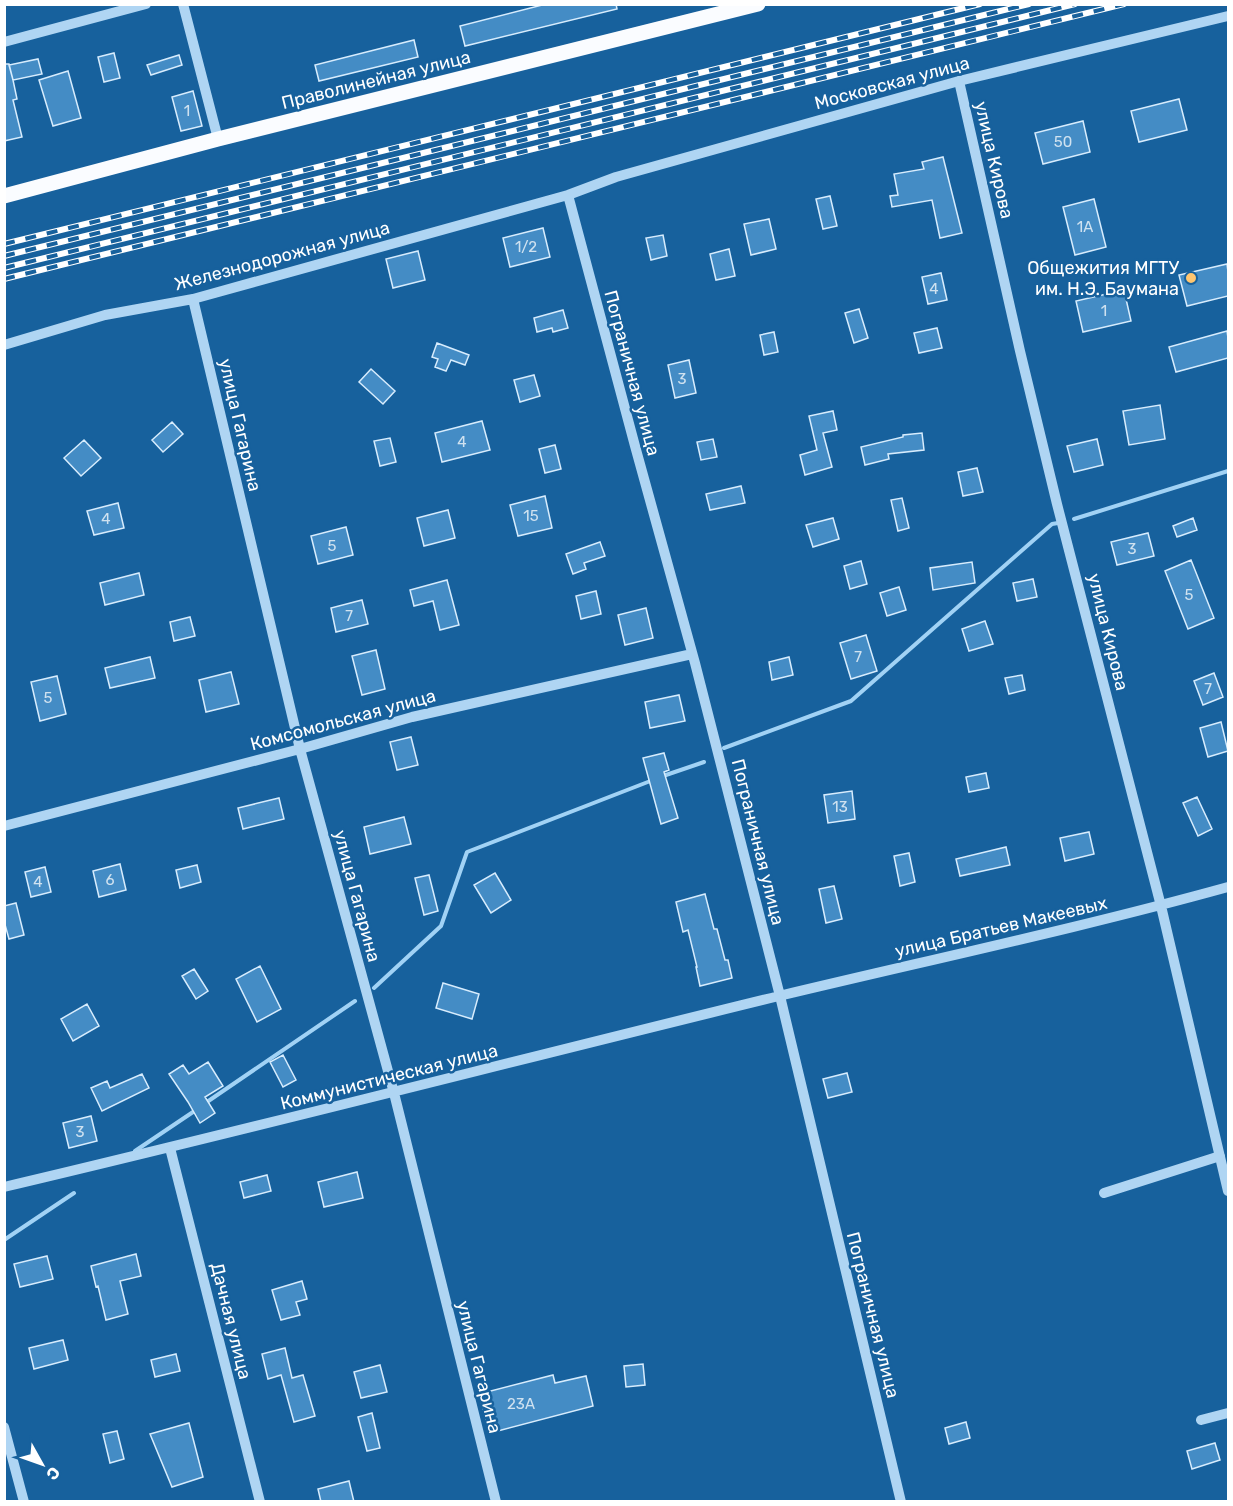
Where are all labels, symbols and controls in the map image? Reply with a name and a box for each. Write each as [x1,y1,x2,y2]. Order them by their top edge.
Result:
street label: Праволинейная улица [279,46,473,114]
street label: Московская улица [812,52,972,114]
street label: улица Кирова [970,99,1018,221]
house number: 1 [184,102,190,120]
house number: 50 [1054,133,1072,151]
street label: Железнодорожная улица [172,217,392,295]
house number: 1А [1077,218,1093,236]
house number: 1/2 [515,238,537,256]
place label: Общежития МГТУ им. Н.Э. Баумана [1027,257,1179,300]
marker: Общежития МГТУ им. Н.Э. Баумана [1184,271,1198,285]
house number: 4 [929,280,939,298]
street label: Пограничная улица [599,288,665,458]
house number: 1 [1101,302,1107,320]
street label: улица Гагарина [214,356,266,494]
house number: 3 [677,370,687,388]
house number: 4 [457,433,467,451]
house number: 15 [523,507,539,525]
house number: 4 [101,510,111,528]
house number: 5 [328,537,337,555]
house number: 3 [1127,540,1137,558]
street label: улица Кирова [1083,571,1133,693]
house number: 5 [1185,586,1194,604]
house number: 7 [345,607,353,625]
house number: 7 [854,648,862,666]
house number: 7 [1204,680,1212,698]
street label: Комсомольская улица [248,685,438,755]
house number: 5 [44,689,53,707]
street label: Пограничная улица [727,757,789,927]
house number: 13 [832,798,848,816]
street label: улица Гагарина [329,828,385,964]
house number: 6 [105,871,115,889]
house number: 4 [33,873,43,891]
street label: улица Братьев Макеевых [893,892,1110,962]
street label: Коммунистическая улица [278,1039,500,1115]
house number: 3 [75,1123,85,1141]
street label: Пограничная улица [842,1230,904,1400]
street label: Дачная улица [206,1260,256,1382]
street label: улица Гагарина [452,1298,506,1436]
house number: 23А [507,1395,535,1413]
north arrow [12,1434,72,1494]
text: С [42,1463,64,1484]

